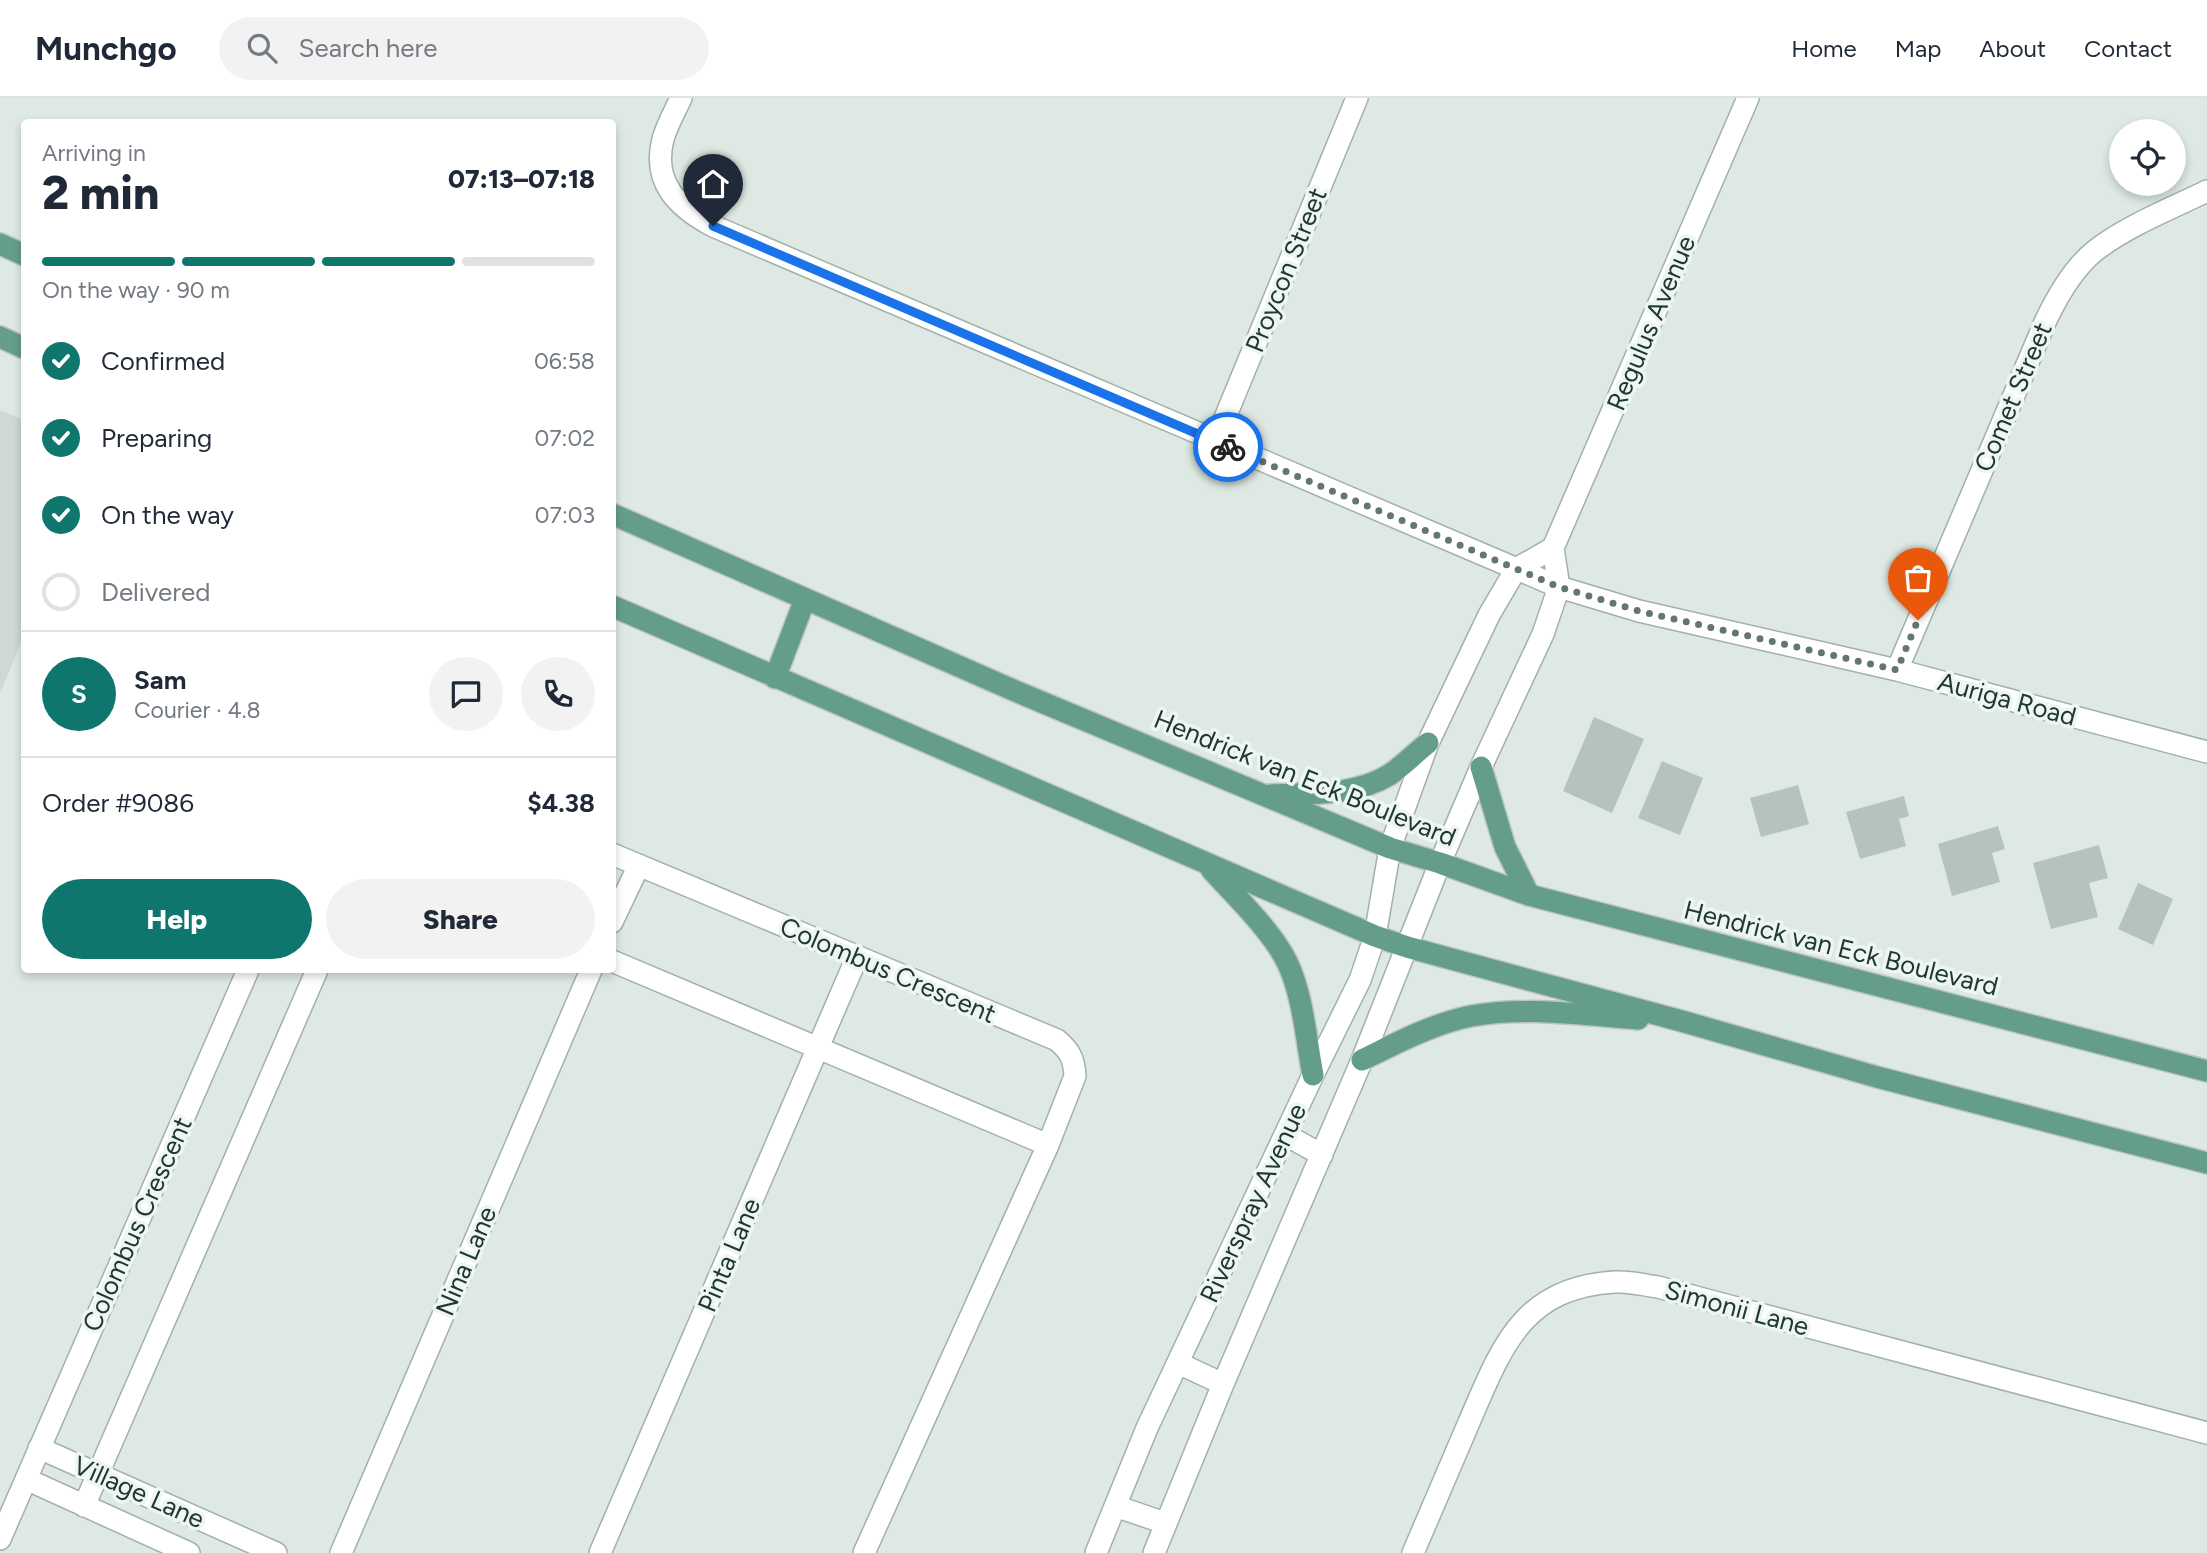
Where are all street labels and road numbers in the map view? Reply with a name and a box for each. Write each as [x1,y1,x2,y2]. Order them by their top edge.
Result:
street label: Proycon Street [1238,183,1334,357]
street label: Regulus Avenue [1600,231,1702,415]
street label: Comet Street [1967,317,2059,477]
street label: Auriga Road [1934,665,2080,733]
street label: Hendrick van Eck Boulevard [1149,703,1461,853]
street label: Hendrick van Eck Boulevard [1681,893,2001,1003]
street label: Colombus Crescent [775,910,1001,1030]
street label: Riverspray Avenue [1193,1098,1313,1308]
street label: Colombus Crescent [75,1112,199,1336]
street label: Pinta Lane [691,1193,767,1317]
street label: Nina Lane [429,1201,503,1321]
street label: Simonii Lane [1662,1273,1812,1343]
street label: Village Lane [68,1449,210,1535]

